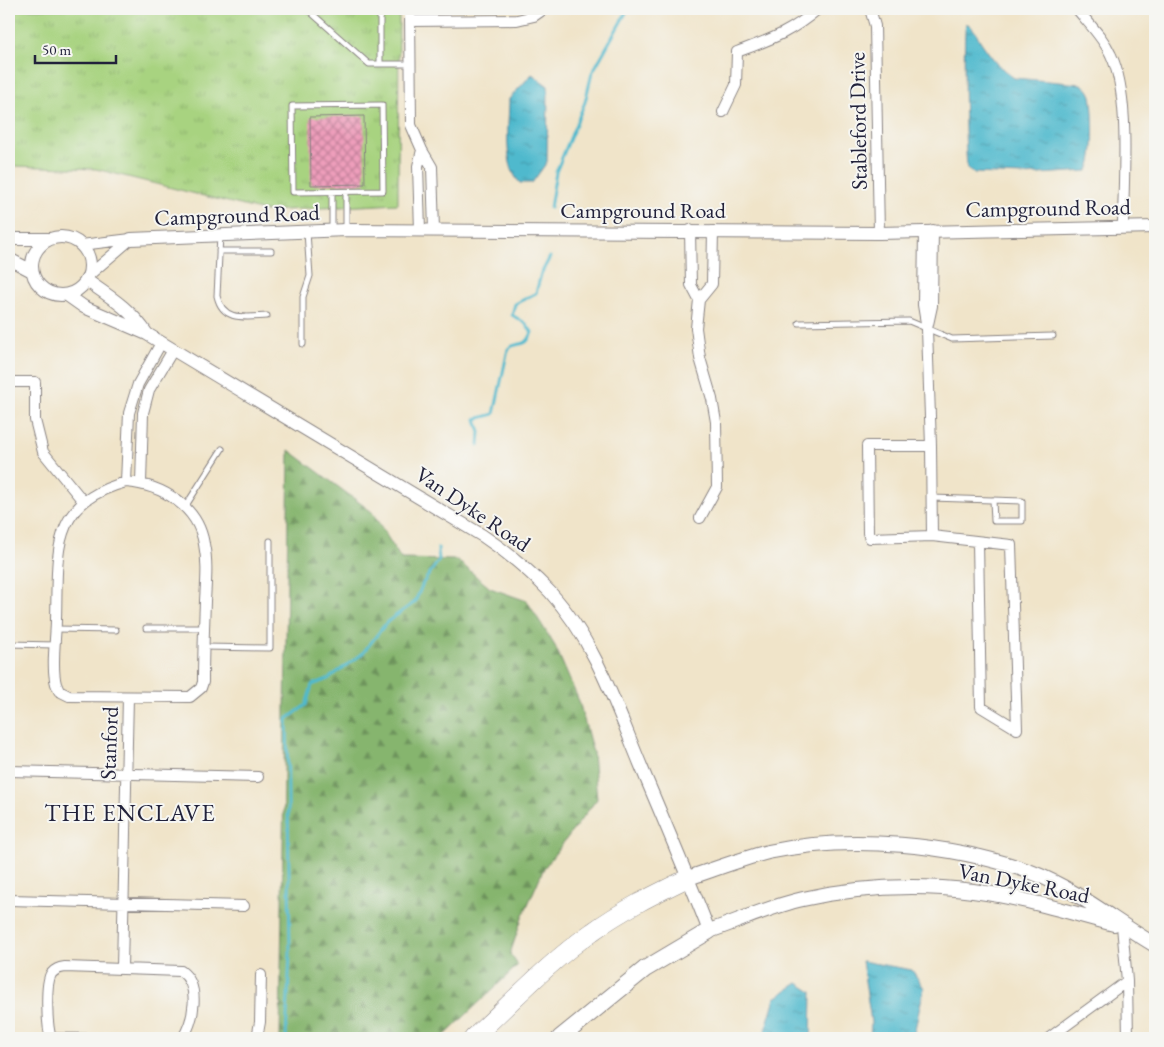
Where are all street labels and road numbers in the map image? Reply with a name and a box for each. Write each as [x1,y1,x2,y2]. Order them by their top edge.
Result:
street label: Stableford Drive [842,51,874,190]
street label: Campground Road [965,192,1132,224]
street label: Campground Road [560,196,727,225]
street label: Campground Road [154,198,321,232]
street label: Van Dyke Road [410,460,537,559]
street label: Stanford [93,705,125,780]
street label: Van Dyke Road [956,856,1093,910]

